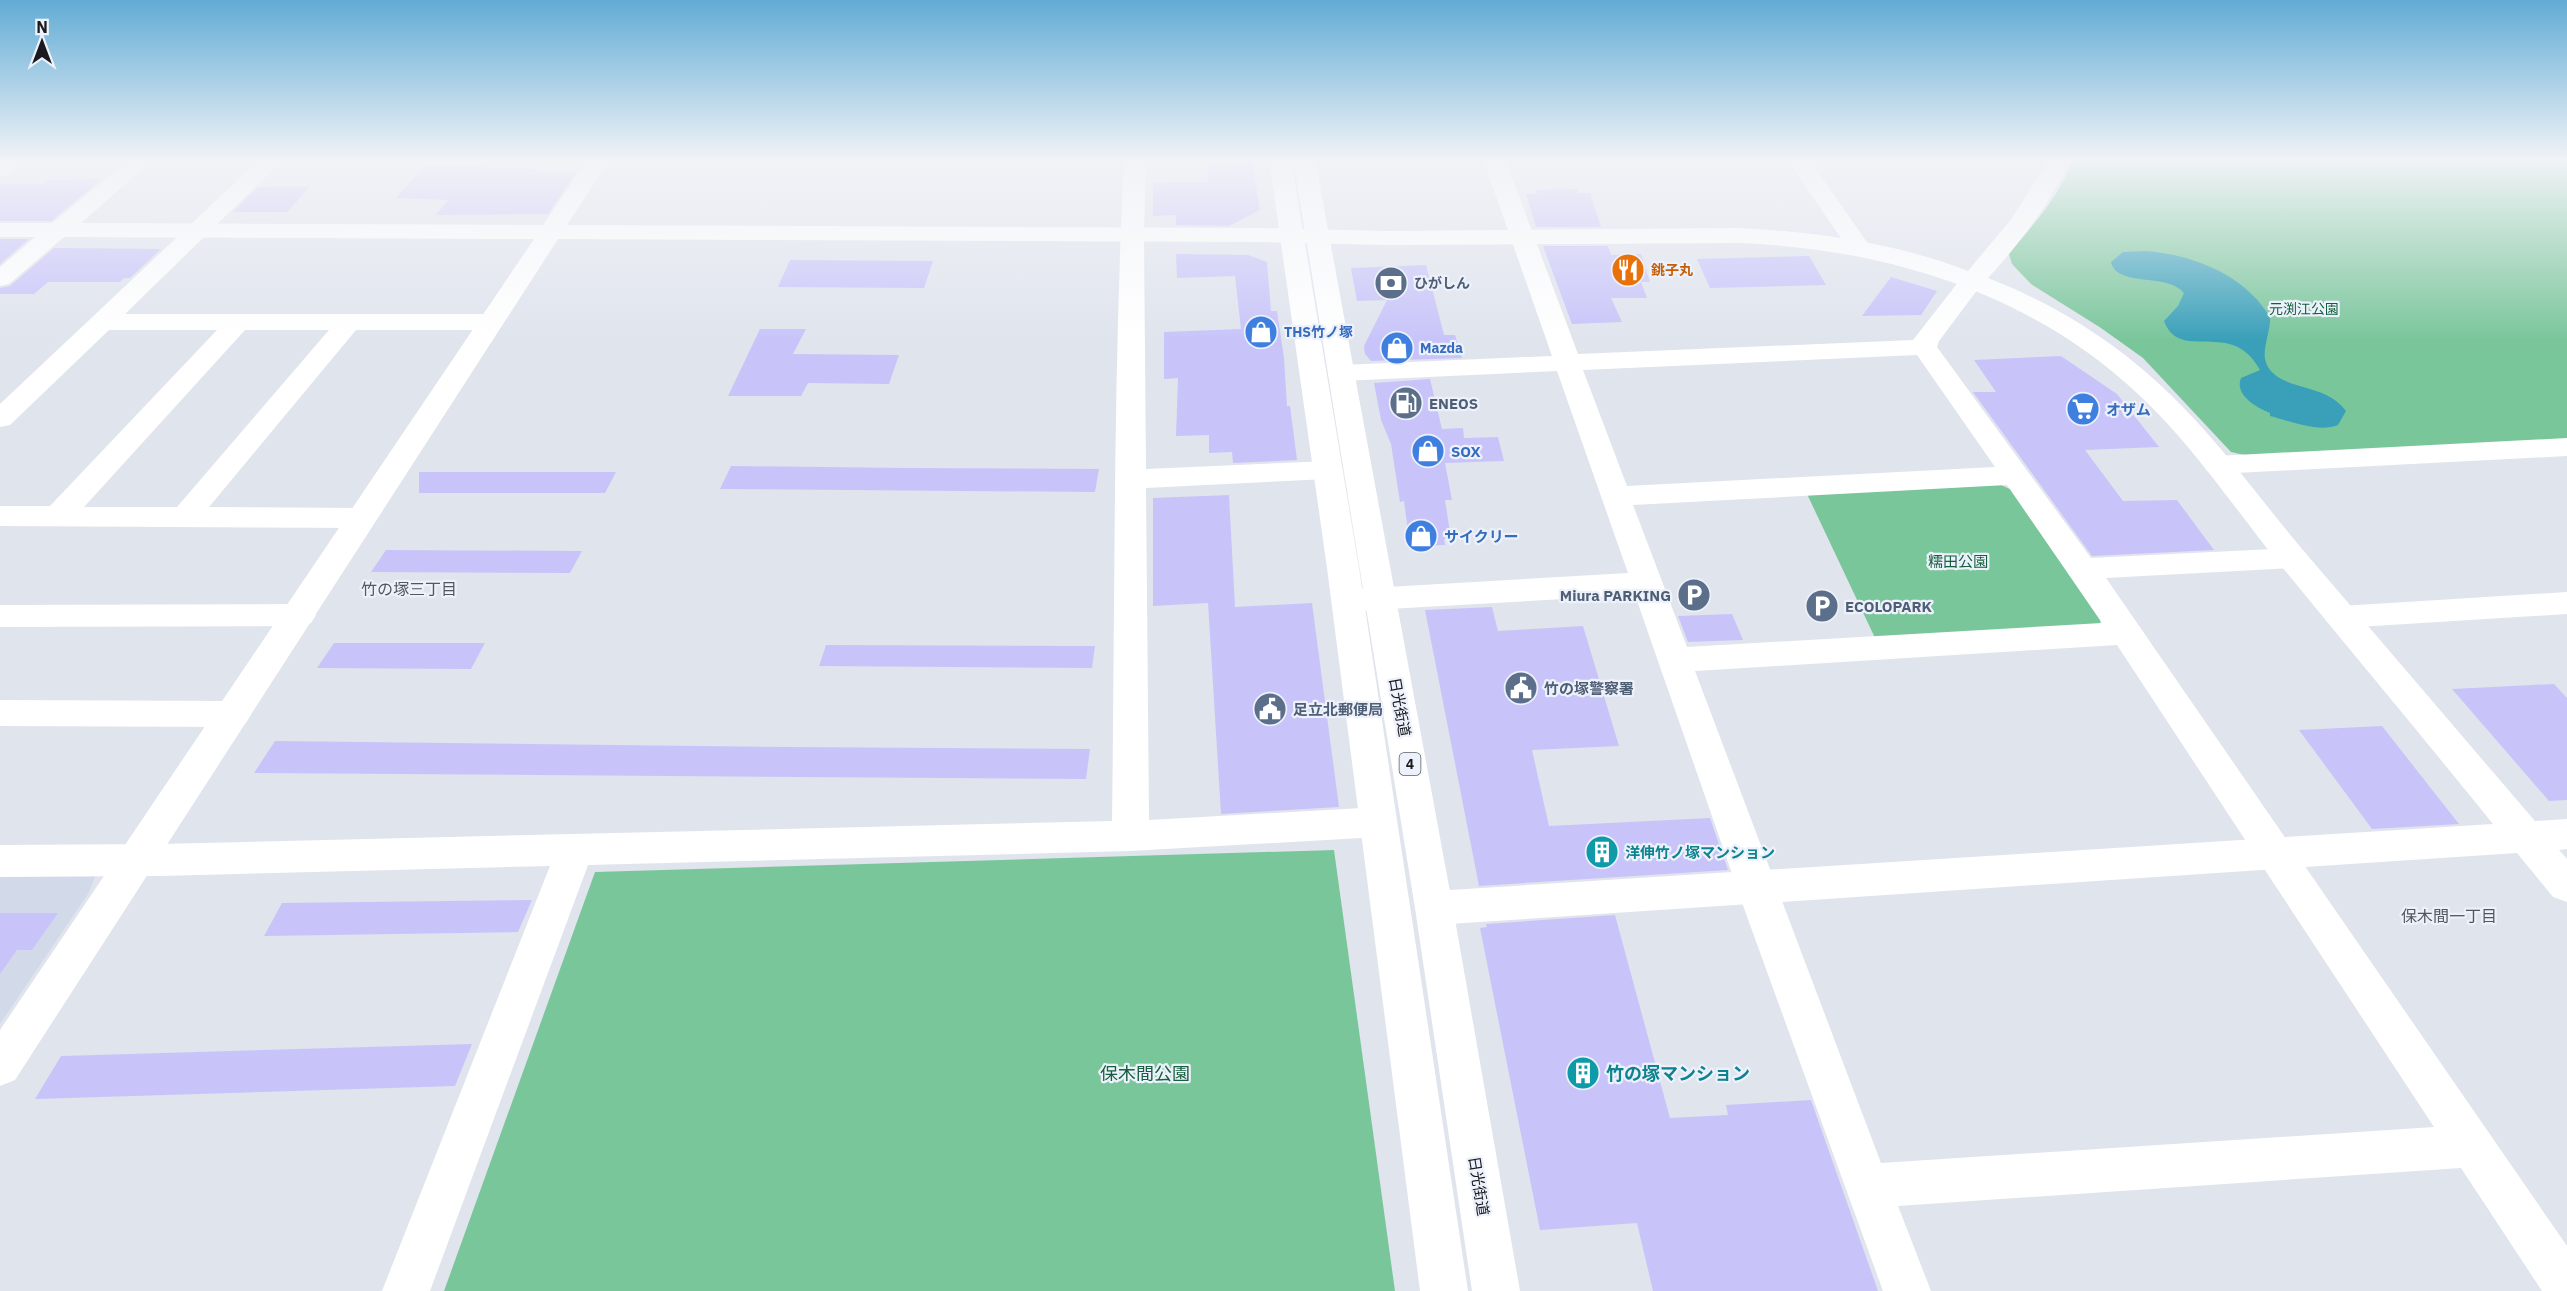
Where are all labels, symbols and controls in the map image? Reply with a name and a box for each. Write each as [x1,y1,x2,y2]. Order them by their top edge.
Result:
north arrow [12,12,72,72]
text: N [36,17,48,37]
restaurant icon: 銚子丸 [1610,252,1646,288]
place label: 銚子丸 [1651,261,1693,279]
bank icon: ひがしん [1373,265,1409,301]
place label: ひがしん [1414,274,1470,292]
park label: 元渕江公園 [2269,300,2339,318]
shop icon: THS竹ノ塚 [1243,314,1279,350]
place label: THS竹ノ塚 [1284,323,1353,341]
shop icon: Mazda [1379,330,1415,366]
place label: Mazda [1420,339,1463,357]
fuel station icon: ENEOS [1388,385,1424,421]
supermarket icon: オザム [2065,391,2101,427]
place label: ENEOS [1429,394,1478,413]
place label: オザム [2106,400,2151,419]
shop icon: SOX [1410,433,1446,469]
place label: SOX [1451,442,1481,461]
shop icon: サイクリー [1403,518,1439,554]
place label: サイクリー [1444,527,1519,546]
park label: 糯田公園 [1928,552,1988,571]
parking icon: Miura PARKING [1676,577,1712,613]
district label: 竹の塚三丁目 [361,579,457,599]
place label: Miura PARKING [1560,586,1671,605]
parking icon: ECOLOPARK [1804,588,1840,624]
place label: ECOLOPARK [1845,597,1933,616]
public building icon: 竹の塚警察署 [1503,670,1539,706]
street label: 日光街道 [1385,676,1415,738]
place label: 竹の塚警察署 [1544,679,1634,698]
public building icon: 足立北郵便局 [1252,691,1288,727]
place label: 足立北郵便局 [1293,700,1383,719]
road number: 4 [1400,753,1420,775]
building icon: 洋伸竹ノ塚マンション [1584,834,1620,870]
place label: 洋伸竹ノ塚マンション [1625,843,1775,862]
district label: 保木間一丁目 [2401,906,2497,926]
building icon: 竹の塚マンション [1565,1055,1601,1091]
park label: 保木間公園 [1100,1062,1190,1085]
place label: 竹の塚マンション [1606,1062,1750,1085]
street label: 日光街道 [1465,1155,1493,1217]

